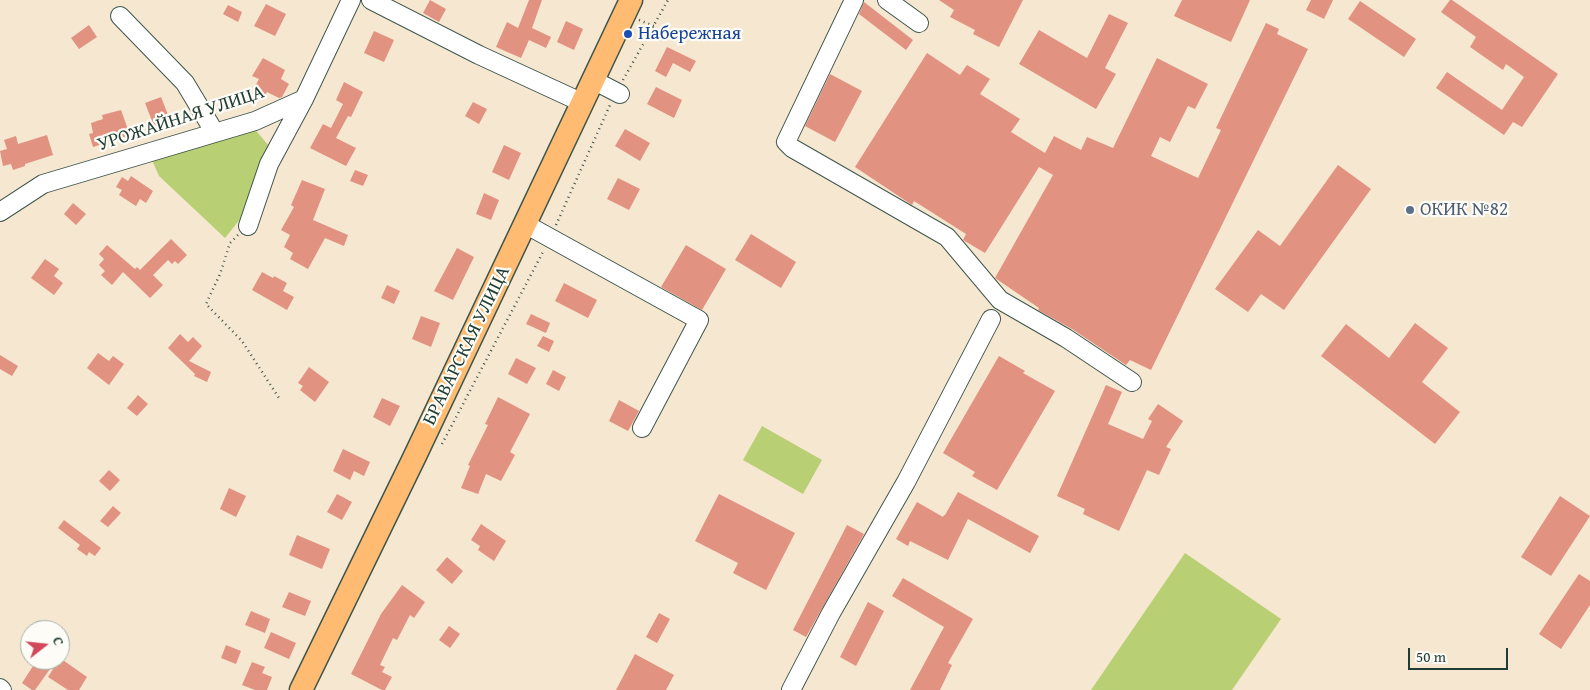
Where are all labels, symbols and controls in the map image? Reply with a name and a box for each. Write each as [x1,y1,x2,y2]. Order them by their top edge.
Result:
place label: Набережная [638,23,741,45]
marker: Набережная [622,28,634,40]
street label: УРОЖАЙНАЯ УЛИЦА [95,81,267,157]
place label: ОКИК №82 [1420,199,1508,221]
marker: ОКИК №82 [1404,204,1416,216]
street label: БРАВАРСКАЯ УЛИЦА [419,263,515,429]
north arrow [20,620,70,670]
text: С [48,635,69,648]
scale bar [1410,638,1510,670]
text: 50 m [1416,646,1446,667]

